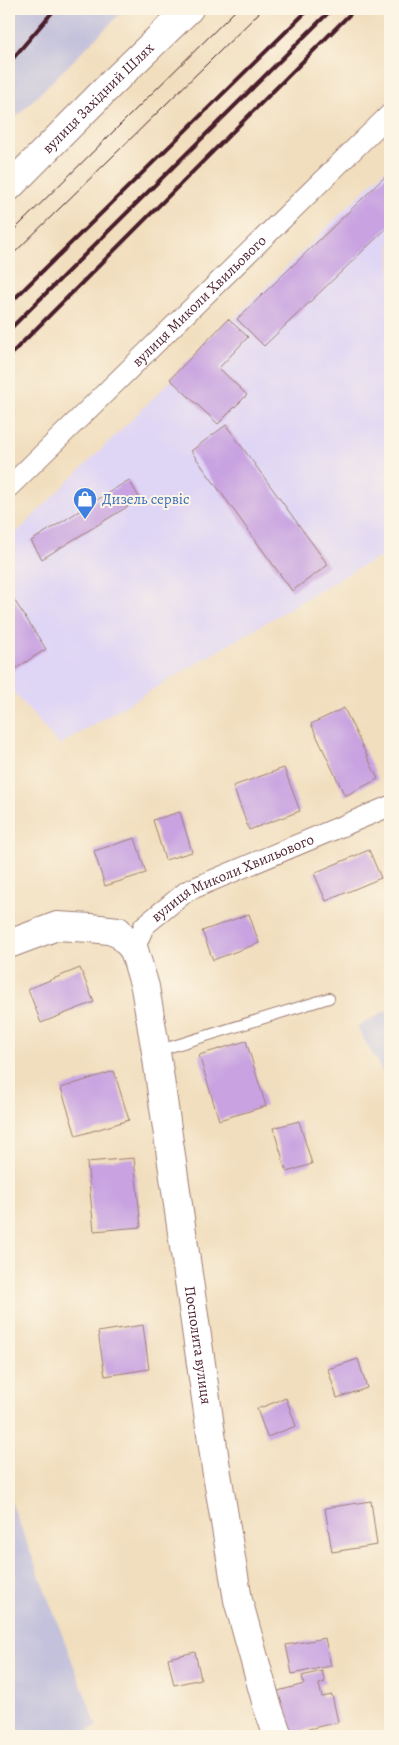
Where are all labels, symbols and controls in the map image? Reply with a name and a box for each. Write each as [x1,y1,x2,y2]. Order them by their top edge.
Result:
street label: вулиця Західний Шлях [38,38,159,158]
street label: вулиця Миколи Хвильового [128,231,271,371]
shop icon: Дизель сервіс [72,486,98,520]
place label: Дизель сервіс [102,489,189,509]
street label: вулиця Миколи Хвильового [147,829,317,926]
street label: Посполита вулиця [180,1285,217,1406]

